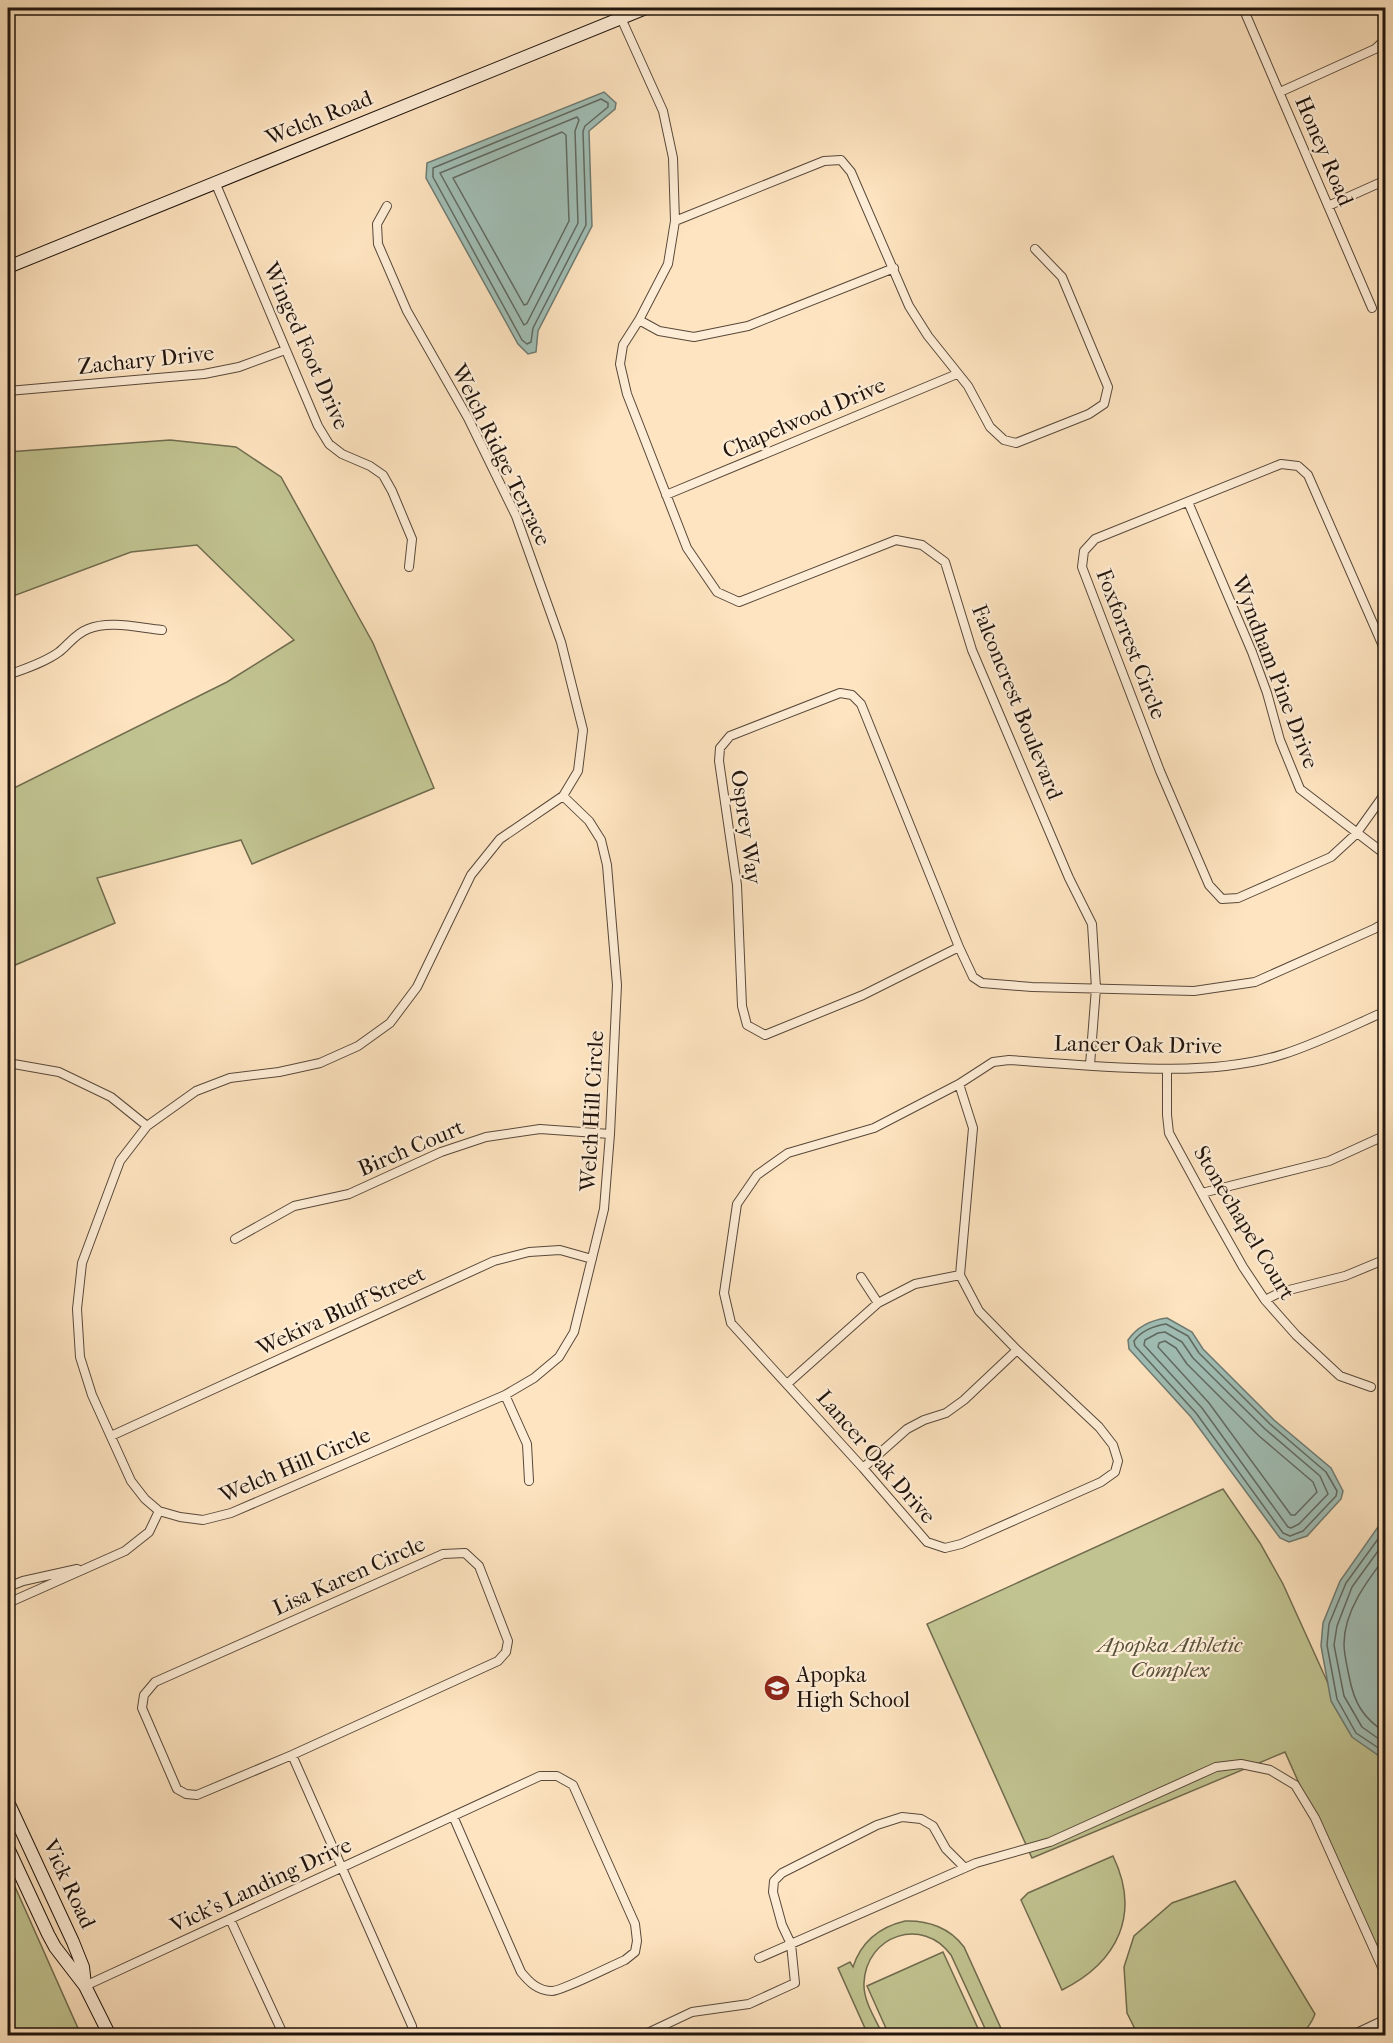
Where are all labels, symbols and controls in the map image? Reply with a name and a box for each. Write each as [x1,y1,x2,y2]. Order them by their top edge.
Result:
street label: Welch Road [261,84,377,152]
street label: Honey Road [1289,92,1359,211]
street label: Winged Foot Drive [257,257,355,434]
street label: Zachary Drive [77,340,215,380]
street label: Welch Ridge Terrace [445,359,556,550]
street label: Chapelwood Drive [719,372,890,464]
street label: Foxforrest Circle [1090,565,1172,723]
street label: Wyndham Pine Drive [1226,571,1324,772]
street label: Falconcrest Boulevard [966,601,1068,804]
street label: Osprey Way [725,768,767,887]
street label: Welch Hill Circle [575,1030,609,1193]
street label: Lancer Oak Drive [1054,1031,1222,1059]
street label: Birch Court [354,1114,468,1182]
street label: Stonechapel Court [1188,1141,1300,1305]
street label: Wekiva Bluff Street [252,1261,429,1362]
street label: Lancer Oak Drive [811,1385,941,1529]
street label: Welch Hill Circle [215,1421,374,1509]
street label: Lisa Karen Circle [269,1531,429,1621]
park label: Apopka Athletic Complex [1095,1632,1243,1683]
place label: Apopka High School [795,1662,910,1713]
school or university icon: Apopka High School [762,1673,792,1703]
street label: Vick's Landing Drive [165,1832,356,1939]
street label: Vick Road [37,1834,101,1934]

